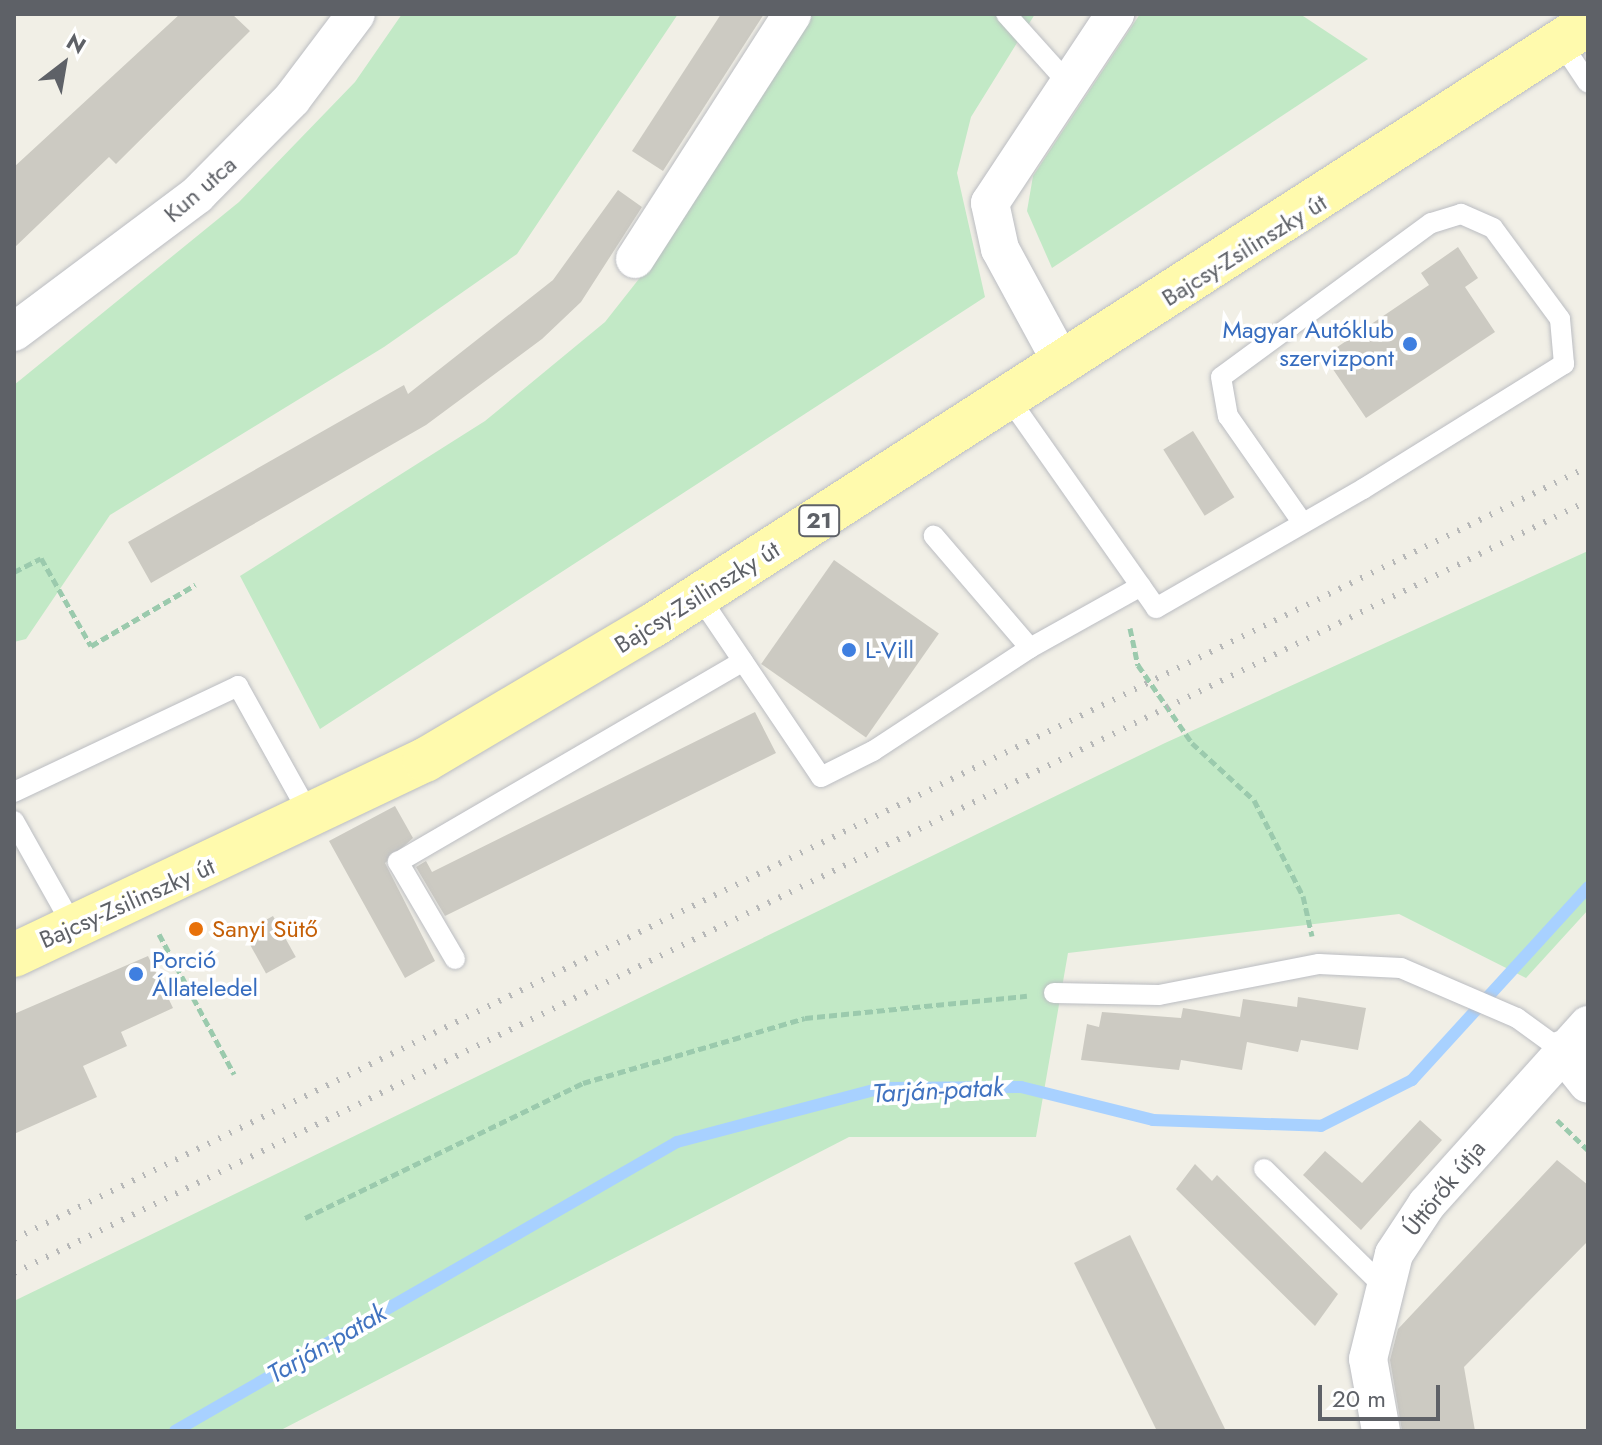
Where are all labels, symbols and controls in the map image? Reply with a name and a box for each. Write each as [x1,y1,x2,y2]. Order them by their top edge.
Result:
north arrow [24,24,104,104]
text: N [61,25,92,62]
street label: Kun utca [158,150,242,228]
street label: Bajcsy-Zsilinszky út [1156,188,1332,312]
place label: Magyar Autóklub szervizpont [1223,316,1394,372]
marker: Magyar Autóklub szervizpont [1401,335,1419,353]
road number: 21 [797,503,841,539]
street label: Bajcsy-Zsilinszky út [609,535,785,659]
place label: L-Vill [865,636,914,664]
marker: L-Vill [840,641,858,659]
street label: Bajcsy-Zsilinszky út [35,851,219,955]
place label: Sanyi Sütő [212,915,318,943]
marker: Sanyi Sütő [187,920,205,938]
place label: Porció Állateledel [152,946,258,1002]
marker: Porció Állateledel [127,965,145,983]
water label: Tarján-patak [871,1072,1005,1110]
street label: Úttörők útja [1397,1134,1491,1242]
water label: Tarján-patak [262,1298,392,1390]
scale bar [1322,1369,1444,1419]
text: 20 m [1332,1381,1386,1416]

